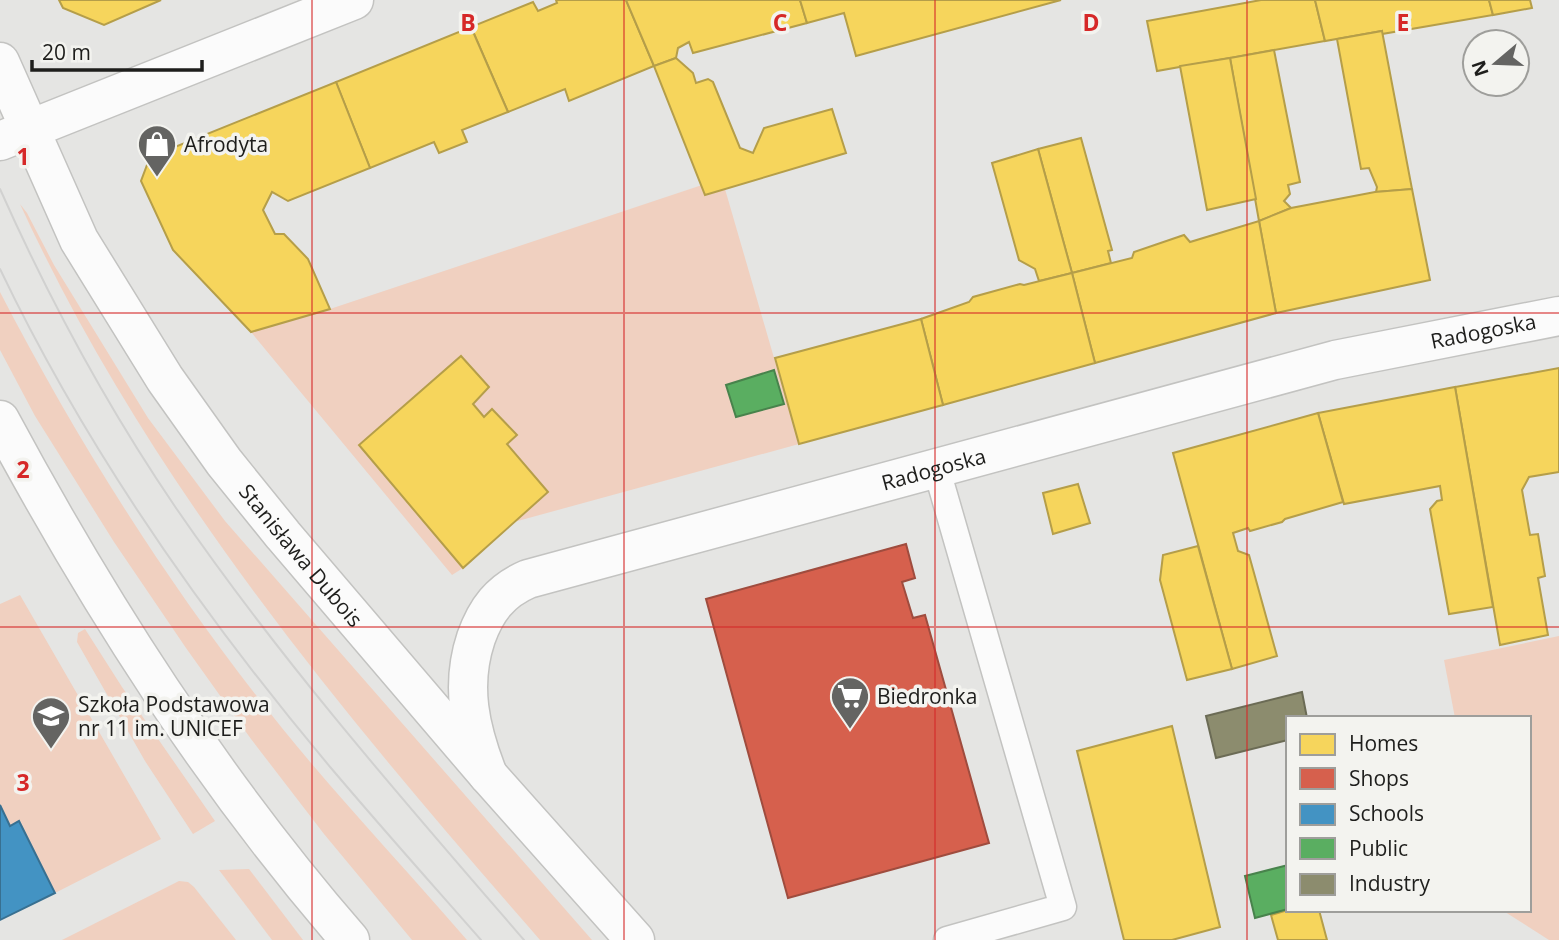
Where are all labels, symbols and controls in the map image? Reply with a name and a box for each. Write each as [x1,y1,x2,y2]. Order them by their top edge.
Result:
text: B [460,6,476,38]
text: C [773,6,787,38]
text: D [1082,6,1100,38]
text: E [1397,6,1409,38]
scale bar [32,28,201,72]
north arrow [1461,28,1531,98]
text: 20 m [42,38,91,66]
text: N [1465,57,1495,80]
shop icon: Afrodyta [136,123,178,178]
place label: Afrodyta [184,130,268,158]
text: 1 [16,140,30,172]
street label: Radogoska [1428,307,1538,355]
street label: Radogoska [878,441,989,496]
text: 2 [16,453,30,485]
street label: Stanisława Dubois [233,478,369,632]
supermarket icon: Biedronka [829,675,871,730]
place label: Biedronka [877,682,977,710]
place label: Szkoła Podstawowa nr 11 im. UNICEF [78,690,270,742]
school or university icon: Szkoła Podstawowa nr 11 im. UNICEF [30,695,72,750]
legend [1286,716,1531,912]
text: Homes [1349,729,1418,757]
text: Shops [1349,764,1409,792]
text: 3 [16,766,30,798]
text: Schools [1349,799,1424,827]
text: Public [1349,834,1408,862]
text: Industry [1349,869,1431,897]

